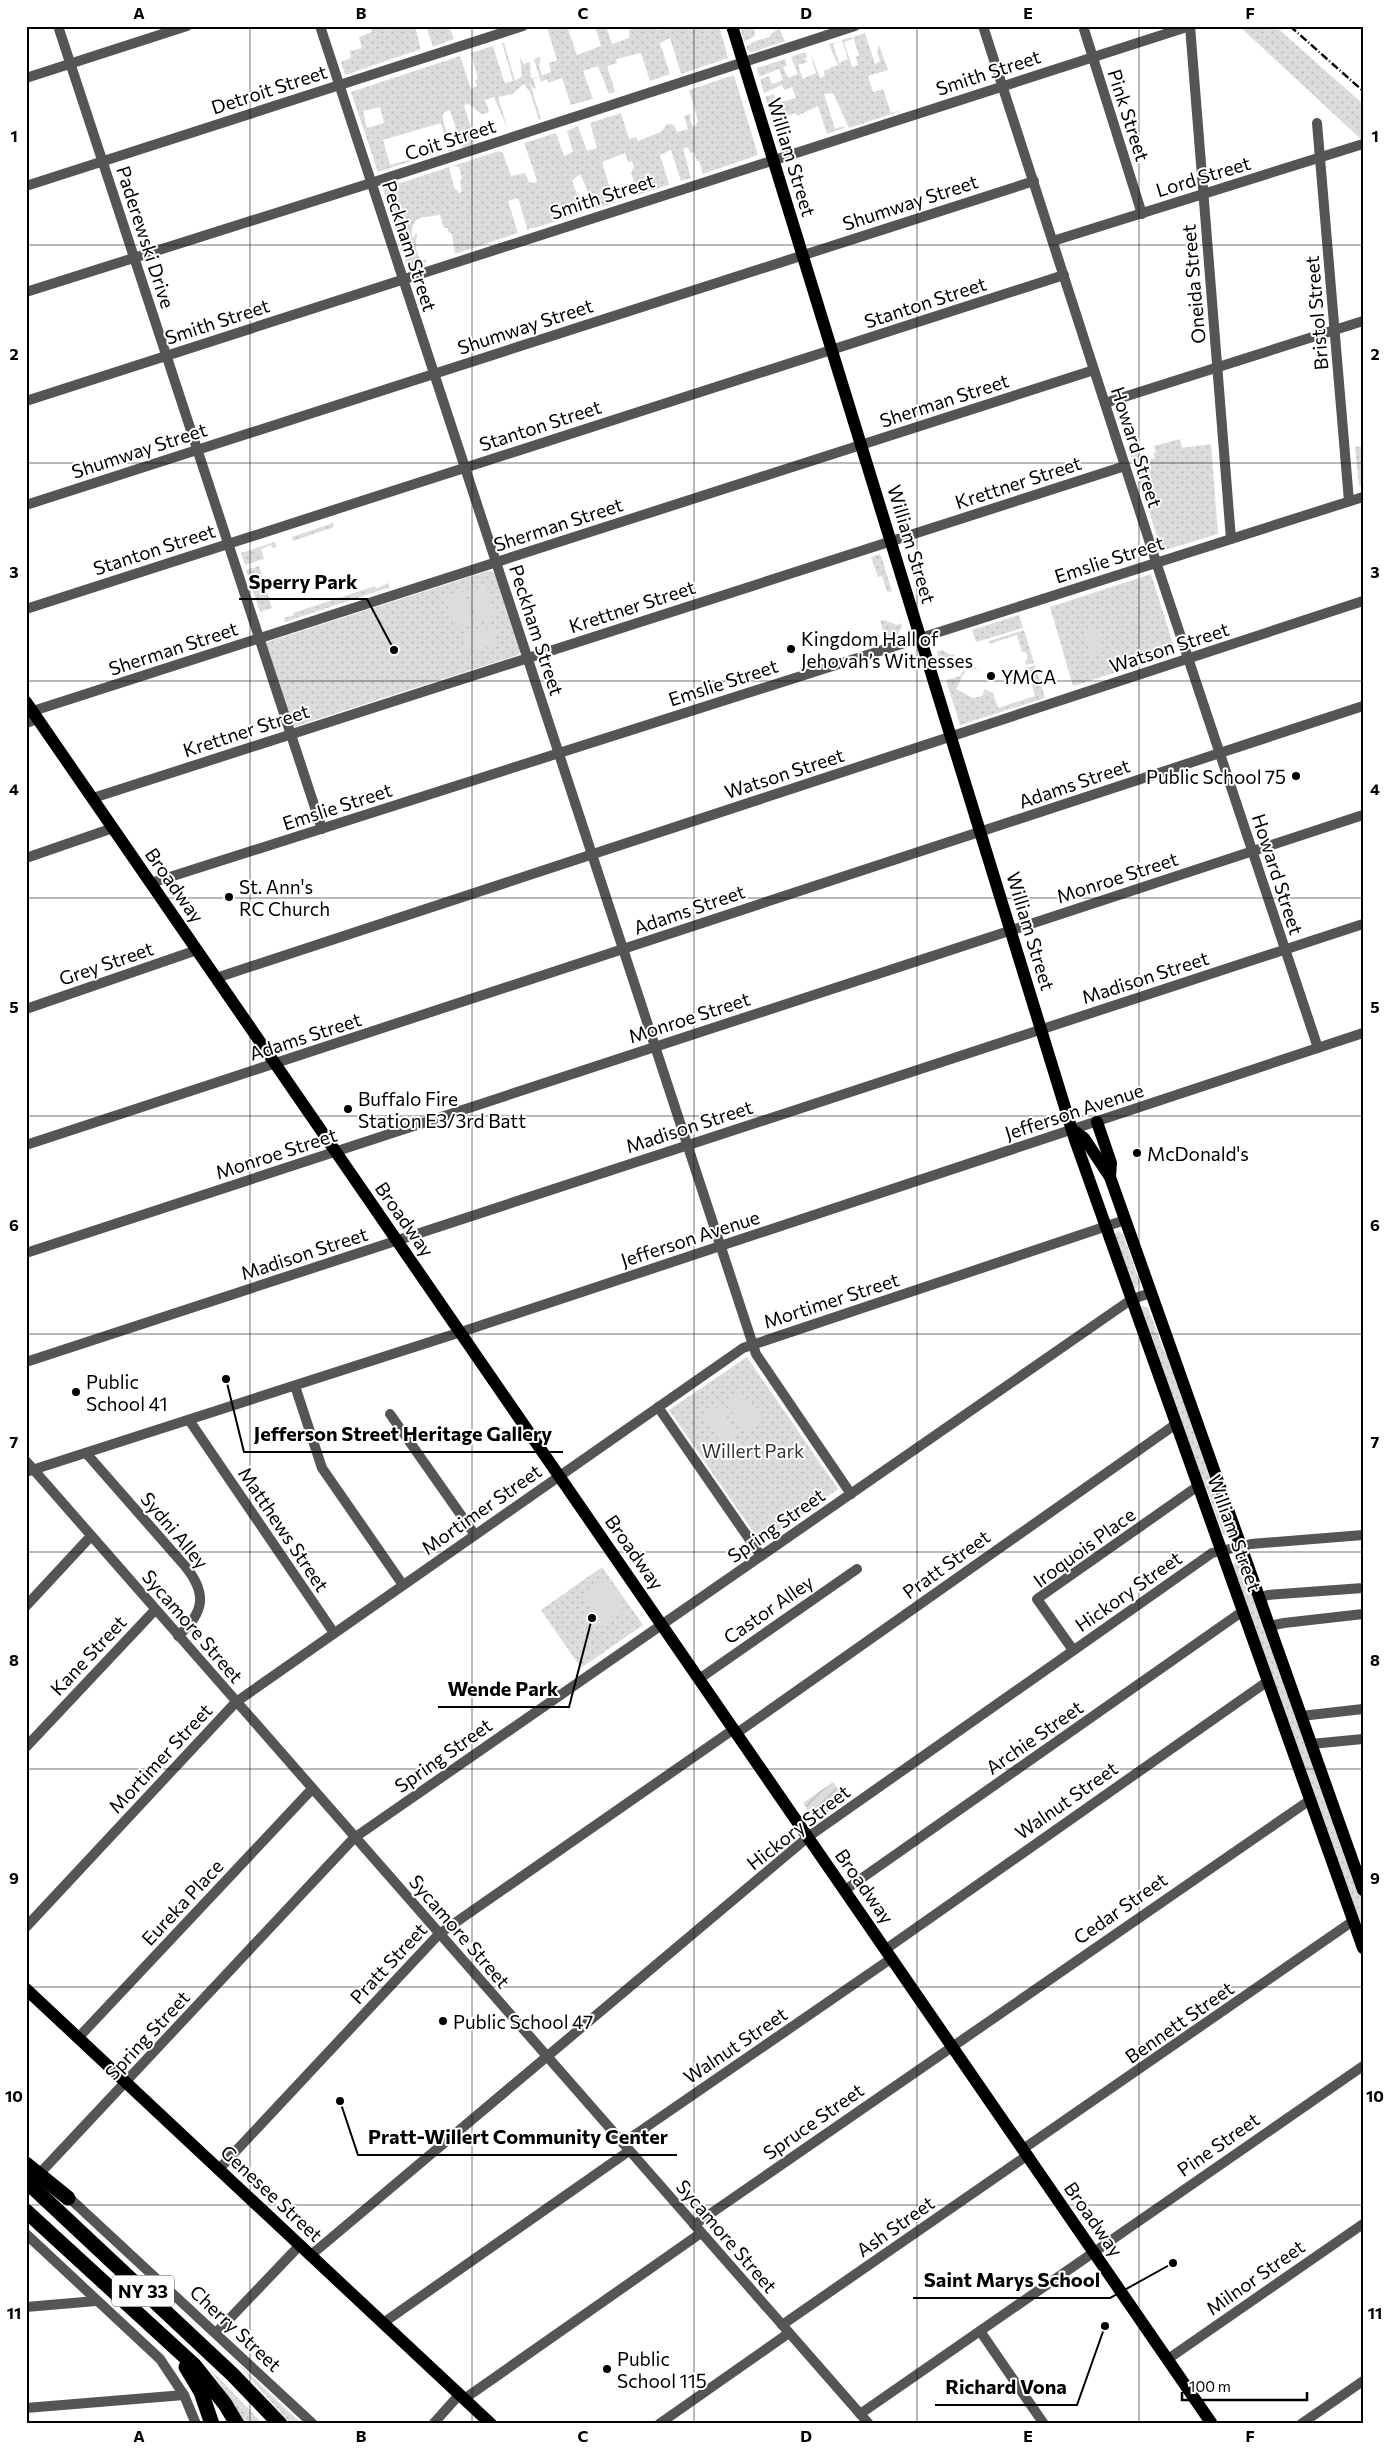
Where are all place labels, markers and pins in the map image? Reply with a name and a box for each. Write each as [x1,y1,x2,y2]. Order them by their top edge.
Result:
callout: Sperry Park [239,564,367,599]
place label: Kingdom Hall of Jehovah’s Witnesses [801,627,973,672]
marker: Kingdom Hall of Jehovah’s Witnesses [785,643,797,655]
place label: YMCA [1001,665,1056,688]
marker: YMCA [985,670,997,682]
place label: Public School 75 [1146,765,1286,788]
marker: Public School 75 [1290,770,1302,782]
place label: St. Ann's RC Church [239,875,330,920]
marker: St. Ann's RC Church [223,891,235,903]
place label: Buffalo Fire Station E3/3rd Batt [358,1087,526,1132]
marker: Buffalo Fire Station E3/3rd Batt [342,1103,354,1115]
place label: McDonald's [1147,1142,1249,1165]
marker: McDonald's [1131,1147,1143,1159]
place label: Public School 41 [86,1370,168,1415]
marker: Public School 41 [70,1386,82,1398]
callout: Jefferson Street Heritage Gallery [244,1417,563,1452]
callout: Wende Park [438,1672,569,1707]
place label: Public School 47 [453,2010,593,2033]
marker: Public School 47 [437,2015,449,2027]
callout: Pratt-Willert Community Center [358,2120,677,2155]
callout: Saint Marys School [913,2263,1110,2298]
place label: Public School 115 [617,2347,707,2392]
marker: Public School 115 [601,2363,613,2375]
callout: Richard Vona [935,2370,1077,2405]

